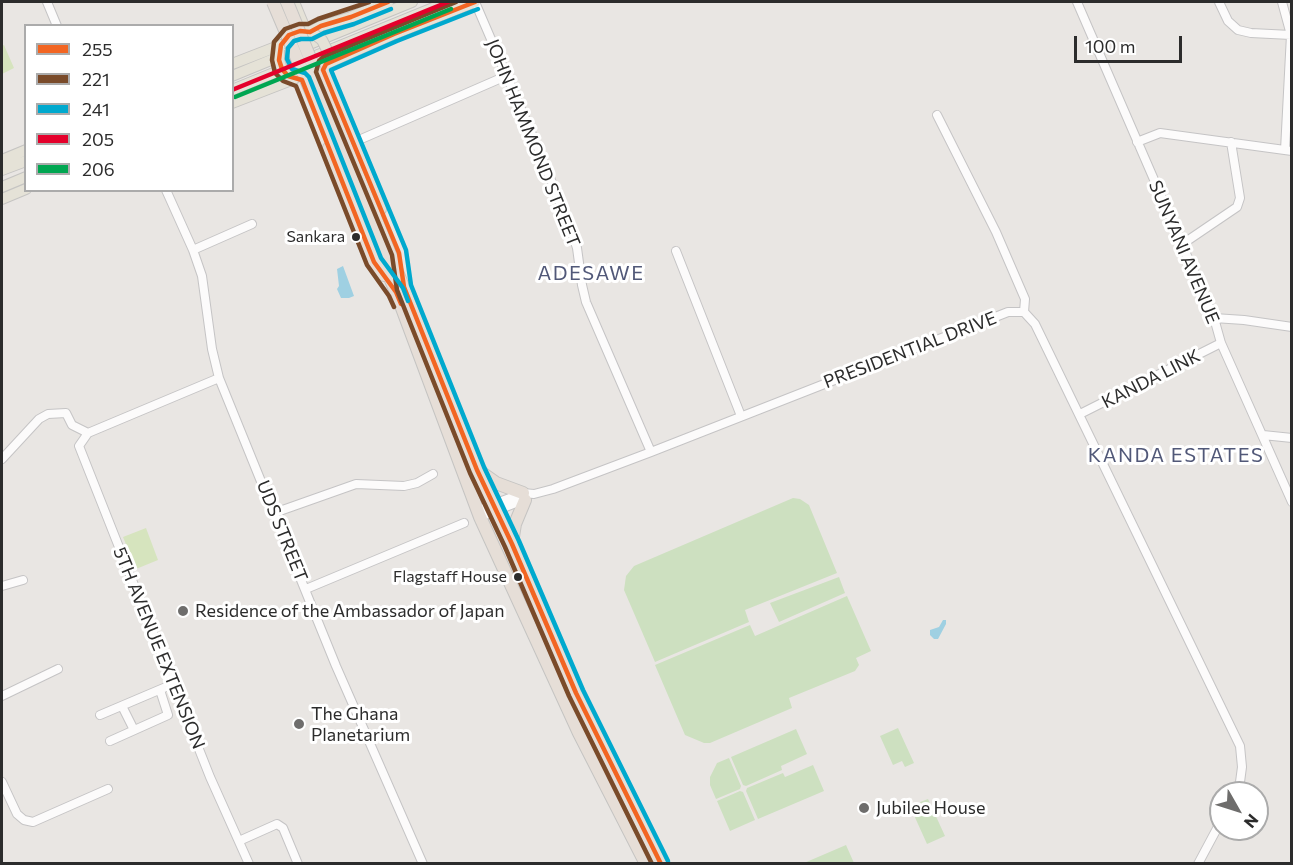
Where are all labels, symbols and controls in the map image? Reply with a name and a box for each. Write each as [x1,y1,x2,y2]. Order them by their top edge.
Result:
legend [24,24,234,192]
scale bar [1077,24,1185,62]
text: 100 m [1085,35,1135,57]
street label: JOHN HAMMOND STREET [481,36,585,250]
text: 255 [82,38,113,60]
text: 221 [82,68,110,90]
text: 241 [82,98,110,120]
text: 205 [82,128,114,150]
text: 206 [82,158,115,180]
street label: SUNYANI AVENUE [1144,177,1224,327]
place label: Sankara [286,227,345,247]
marker: Sankara [350,231,362,243]
district label: ADESAWE [537,261,645,285]
street label: PRESIDENTIAL DRIVE [821,307,999,393]
street label: KANDA LINK [1098,345,1204,413]
district label: KANDA ESTATES [1088,443,1264,467]
street label: UDS STREET [252,477,312,585]
street label: 5TH AVENUE EXTENSION [109,544,209,752]
place label: Flagstaff House [393,567,507,587]
marker: Flagstaff House [512,571,524,583]
place label: Residence of the Ambassador of Japan [195,600,505,622]
marker: Residence of the Ambassador of Japan [176,604,190,618]
place label: The Ghana Planetarium [311,703,410,746]
marker: The Ghana Planetarium [292,717,306,731]
north arrow [1209,781,1269,841]
place label: Jubilee House [876,797,986,819]
marker: Jubilee House [857,801,871,815]
text: N [1241,811,1263,832]

